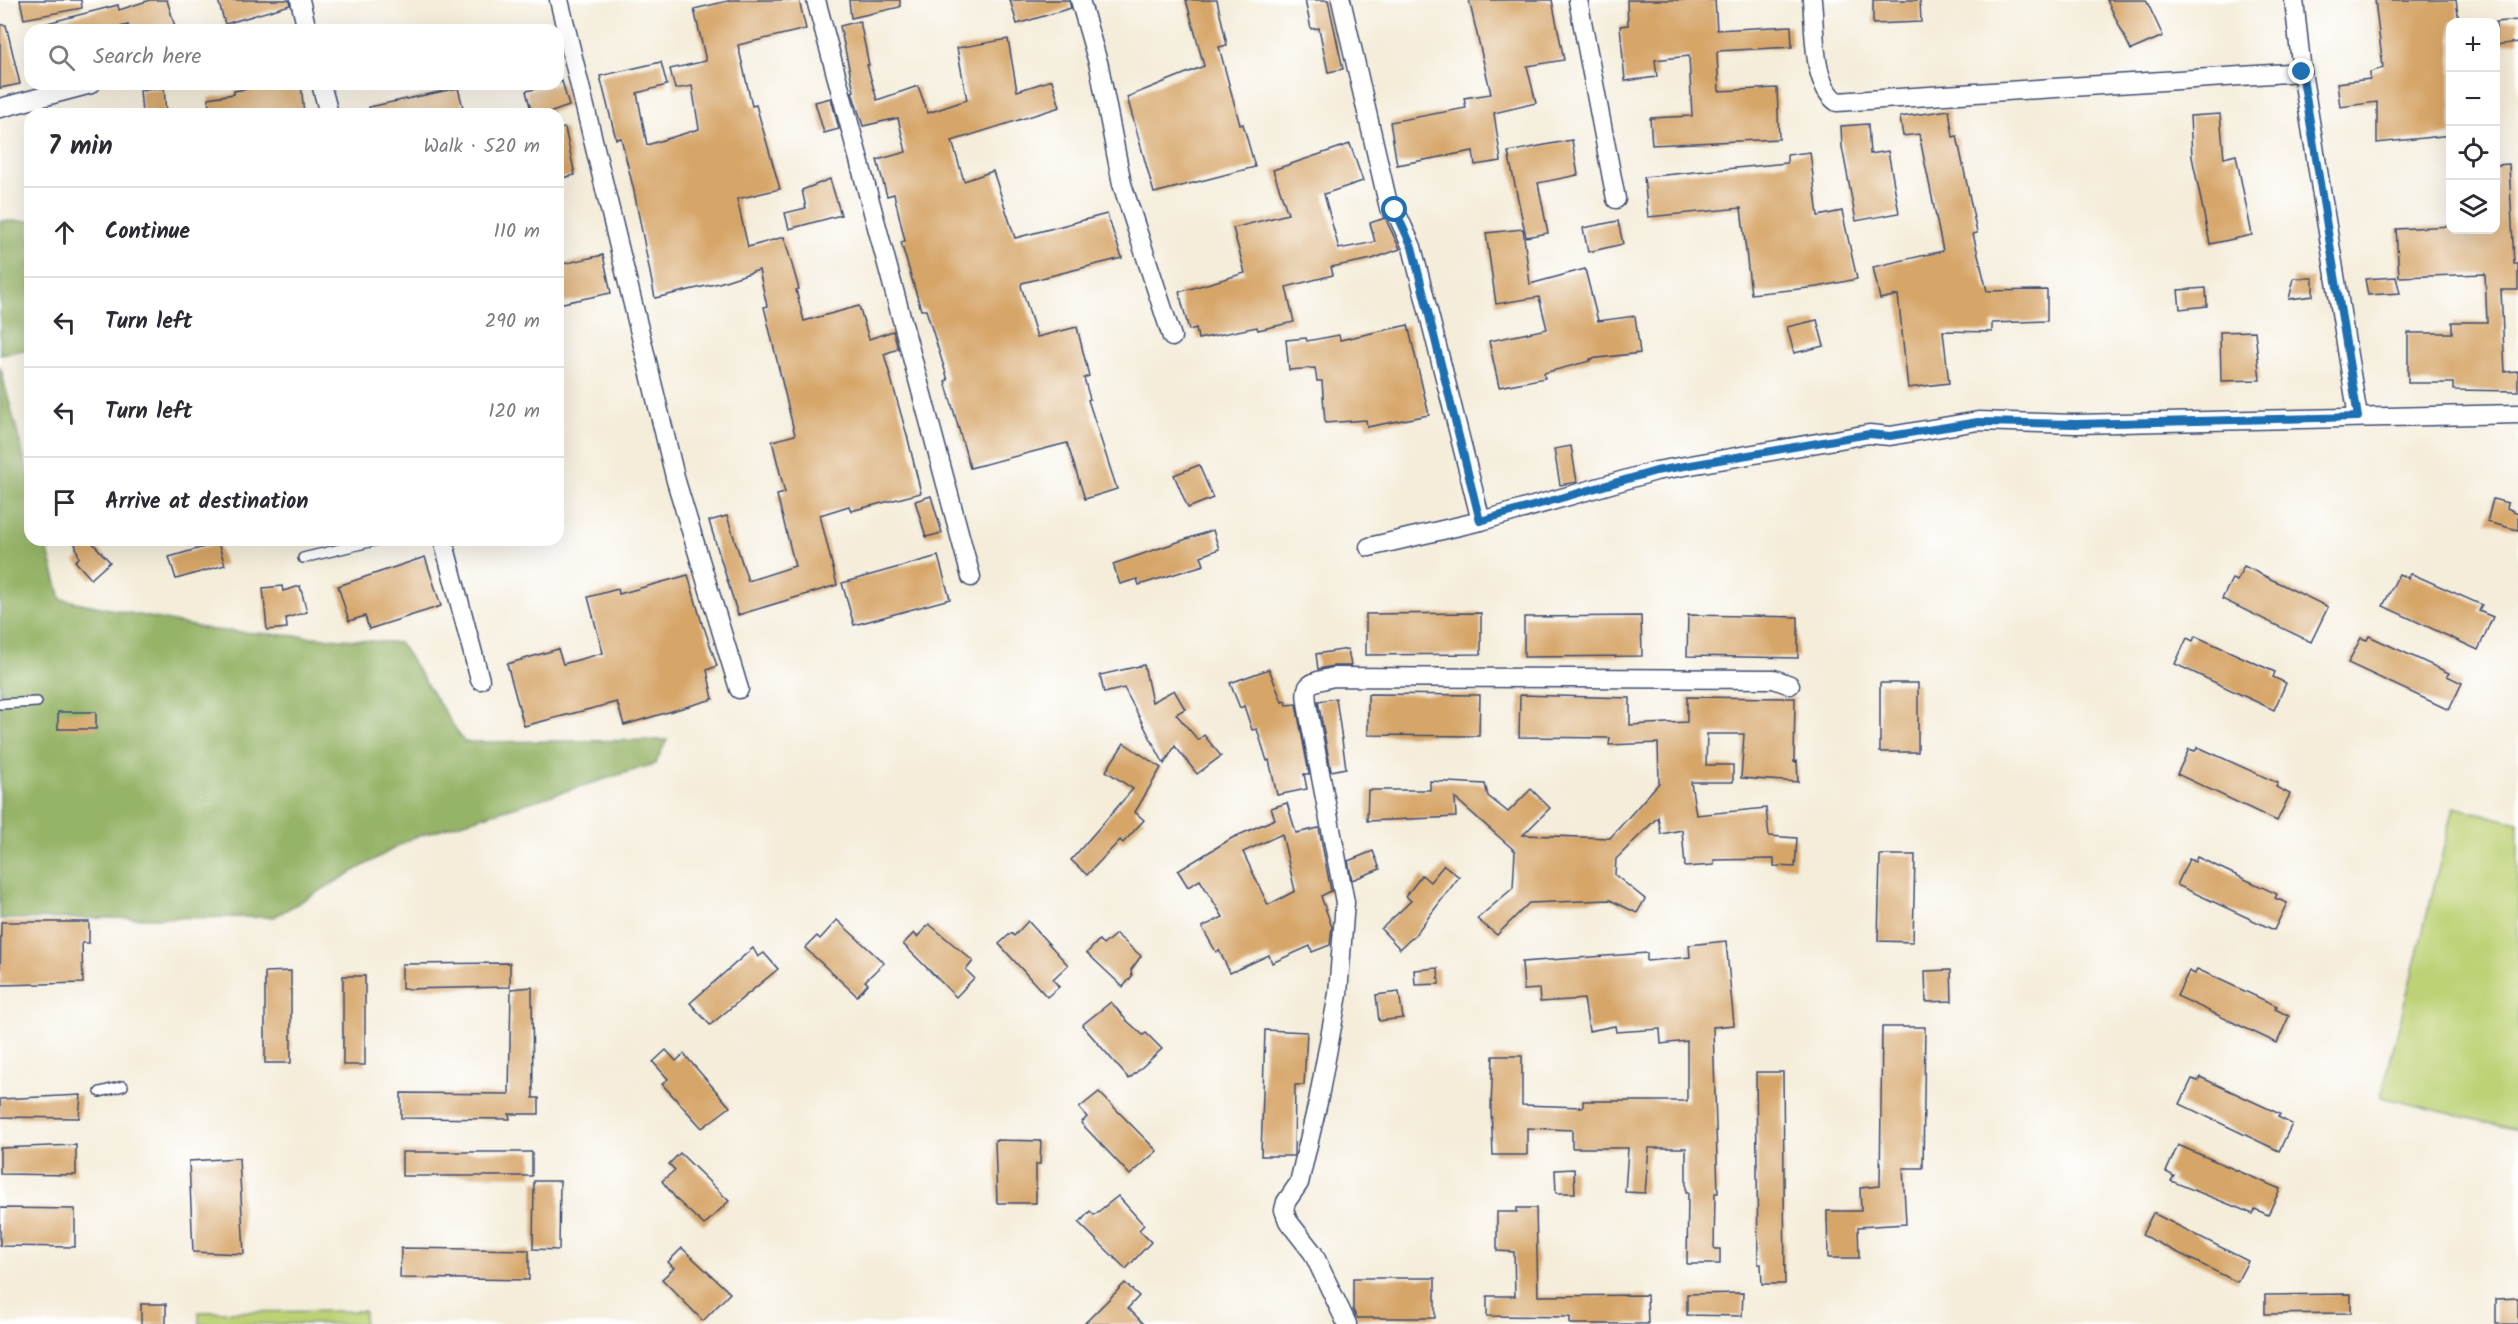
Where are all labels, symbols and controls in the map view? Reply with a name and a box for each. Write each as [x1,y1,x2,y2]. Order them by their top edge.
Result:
map controls [2446,18,2500,234]
button: + [2446,18,2500,72]
search box [24,24,564,90]
text: Search here [93,40,201,75]
icon: search [45,41,78,74]
route end [2288,58,2314,84]
button: − [2446,72,2500,126]
text: 7 min [48,126,113,168]
button: locate [2446,126,2500,180]
text: Walk · 520 m [424,131,540,163]
button: layers [2446,180,2500,234]
route start [1381,196,1407,222]
text: Continue [105,215,190,250]
icon: ahead [48,216,81,249]
text: 110 m [494,216,540,248]
text: Turn left [105,305,192,340]
icon: left [48,306,81,339]
text: 290 m [485,306,540,338]
text: Turn left [105,395,192,430]
icon: left [48,396,81,429]
text: 120 m [488,396,540,428]
text: Arrive at destination [105,485,308,520]
icon: arrive [48,486,81,519]

